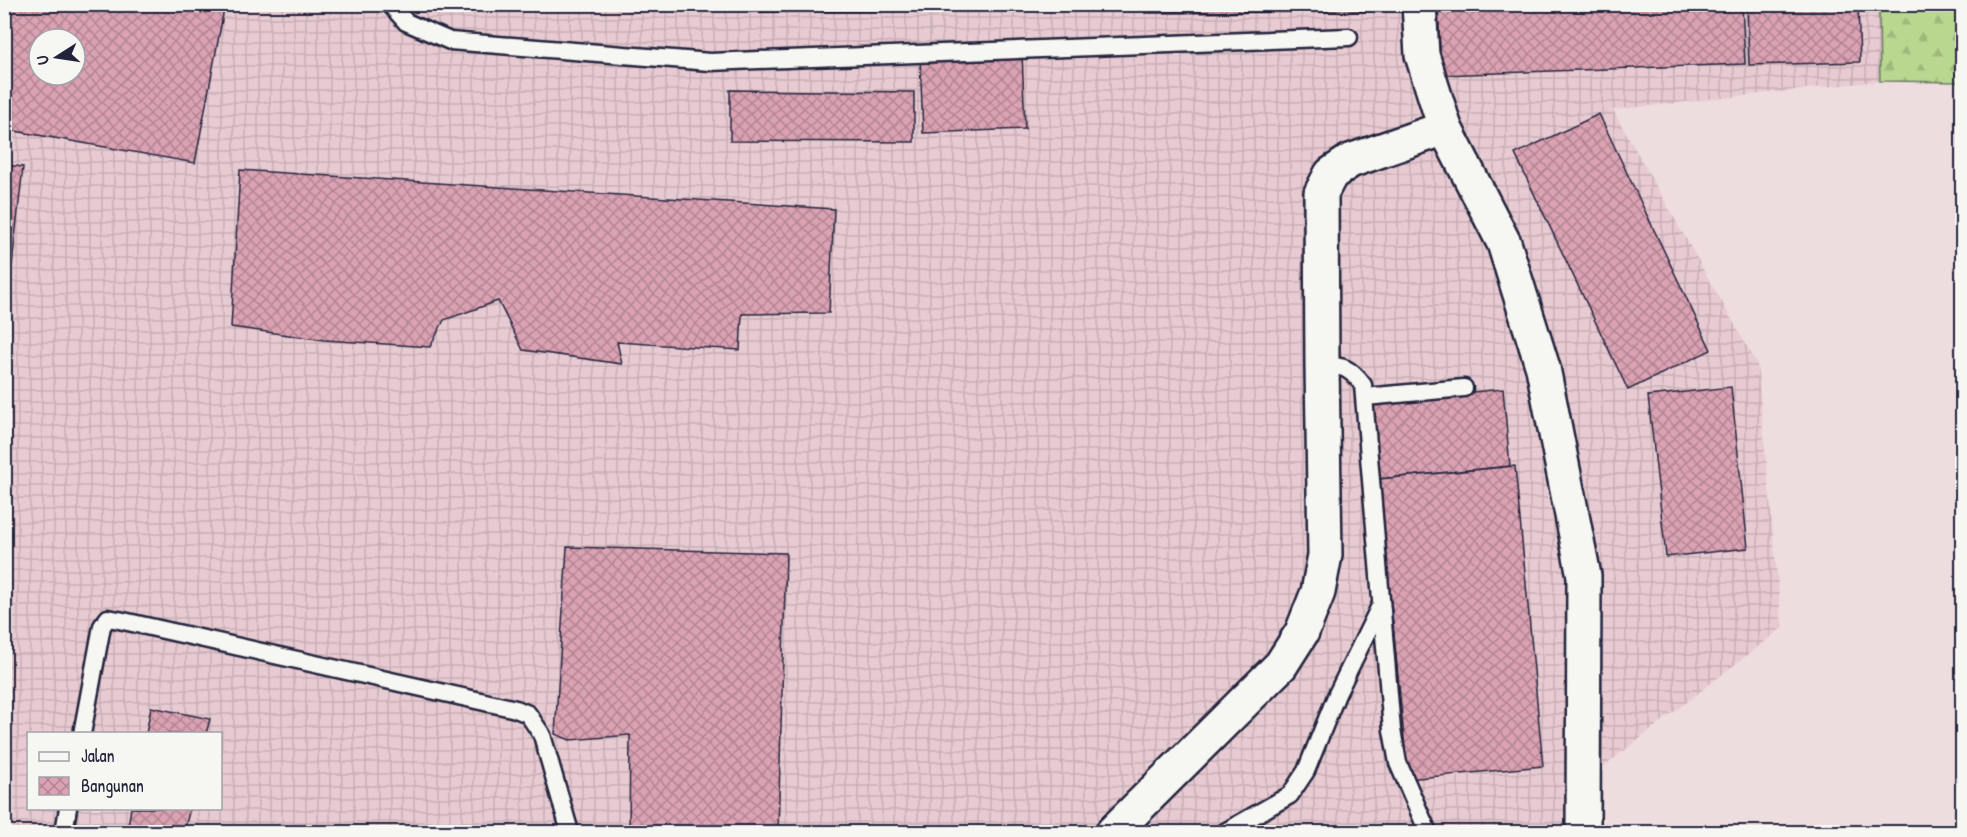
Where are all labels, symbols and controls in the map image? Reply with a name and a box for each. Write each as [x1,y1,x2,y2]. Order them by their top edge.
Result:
north arrow [27,27,87,87]
text: U [31,53,54,67]
legend [27,732,222,810]
text: Jalan [81,743,115,768]
text: Bangunan [81,773,144,798]

